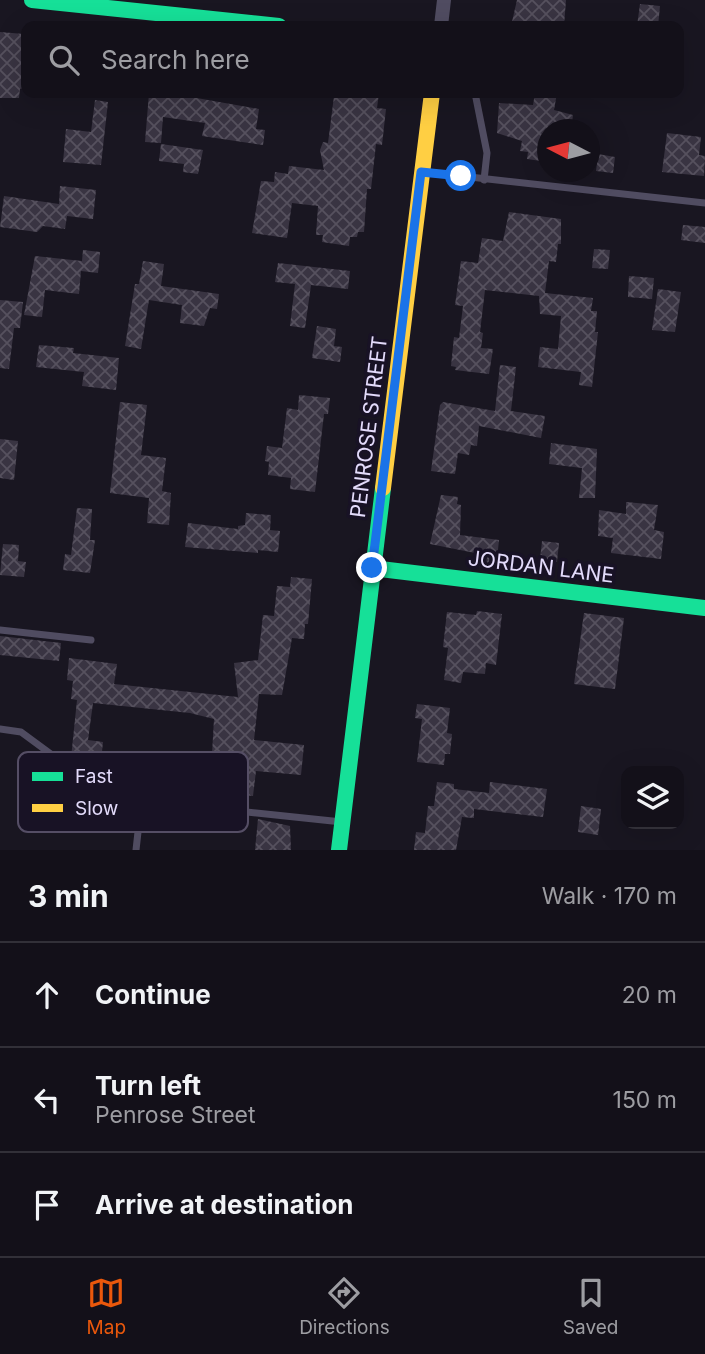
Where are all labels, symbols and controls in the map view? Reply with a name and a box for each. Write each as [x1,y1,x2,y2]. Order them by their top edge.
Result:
search box [21,21,684,98]
icon: search [45,41,83,79]
text: Search here [101,44,250,75]
north arrow [537,119,600,182]
route start [445,160,476,191]
street label: PENROSE STREET [345,335,392,519]
street label: JORDAN LANE [467,545,616,588]
route end [356,552,387,583]
legend [18,752,248,832]
text: Fast [75,765,113,788]
map controls [621,766,684,829]
button: layers [621,766,684,829]
text: Slow [75,797,118,820]
text: 3 min [28,878,109,914]
text: Walk · 170 m [542,882,677,910]
icon: ahead [28,976,66,1014]
text: Continue [95,979,211,1010]
text: 20 m [622,981,677,1009]
text: Turn left [95,1070,201,1101]
icon: left [28,1081,66,1119]
text: 150 m [613,1086,677,1114]
text: Penrose Street [95,1101,256,1129]
icon: arrive [28,1186,66,1224]
text: Arrive at destination [95,1189,354,1220]
tab: Map [87,1274,126,1339]
tab: Directions [299,1274,390,1339]
tab: Saved [563,1274,618,1339]

